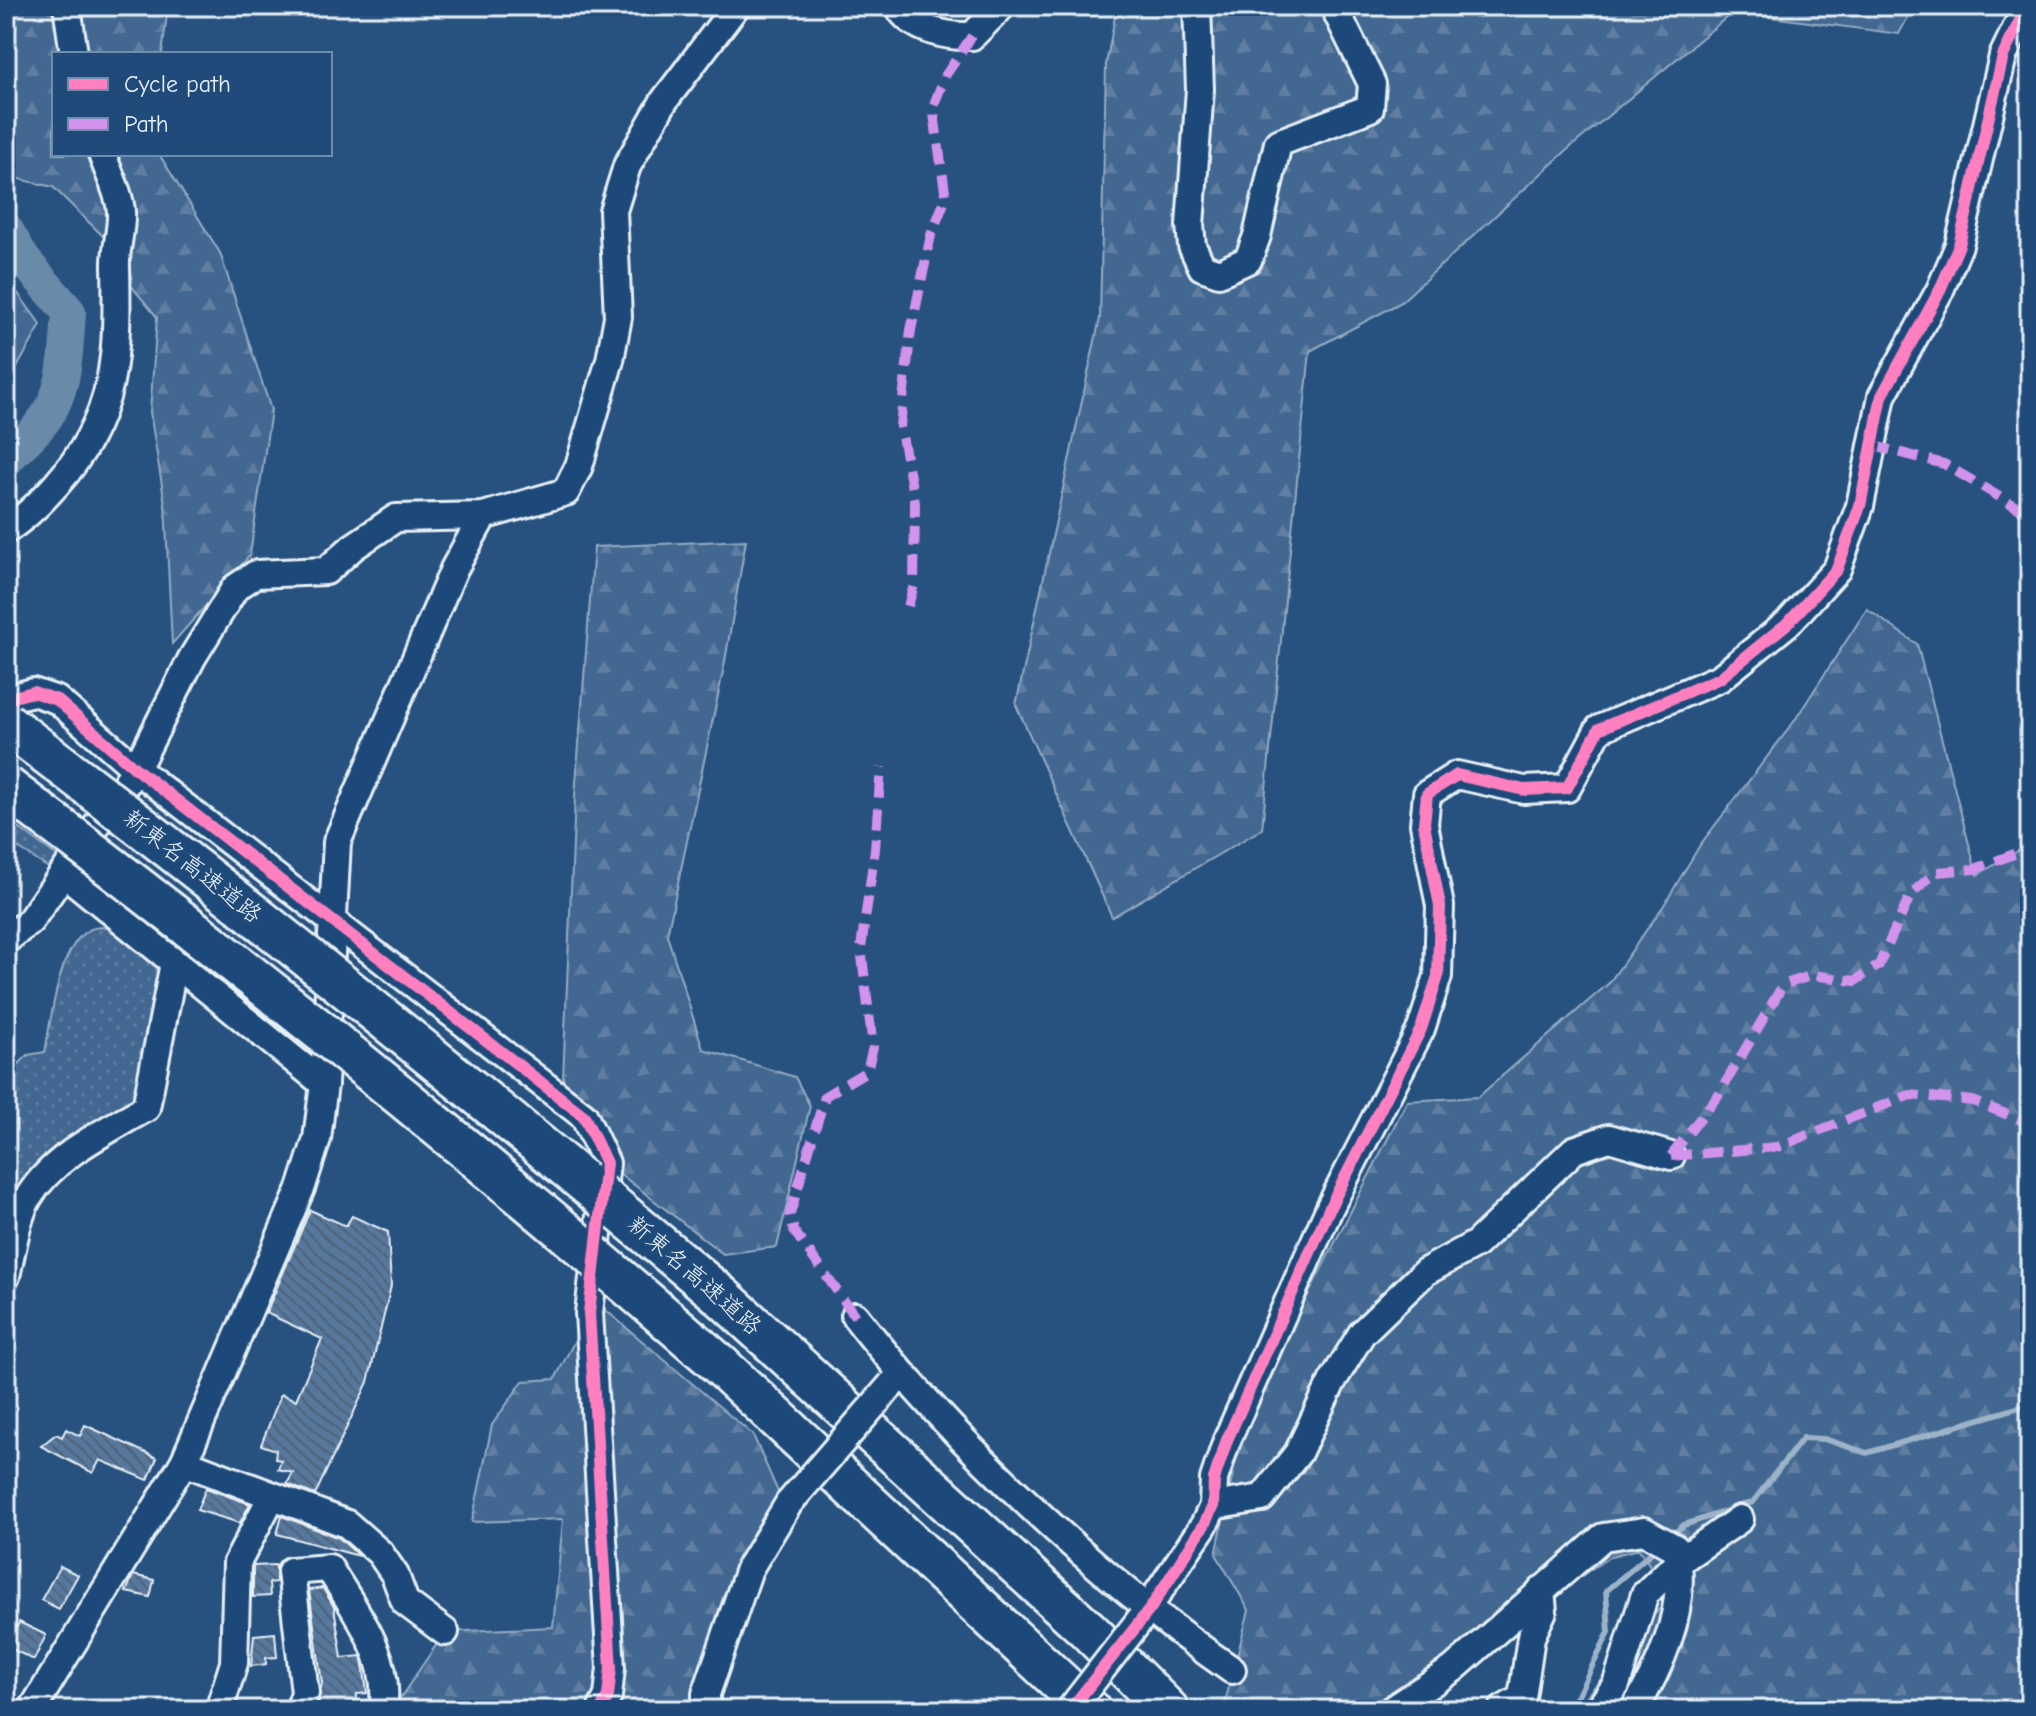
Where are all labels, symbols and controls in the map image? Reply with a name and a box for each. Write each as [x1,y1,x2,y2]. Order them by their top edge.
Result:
legend [52,52,332,156]
text: Cycle path [124,70,231,98]
text: Path [124,110,169,138]
street label: 新東名高速道路 [118,803,268,929]
street label: 新東名高速道路 [622,1209,768,1341]

